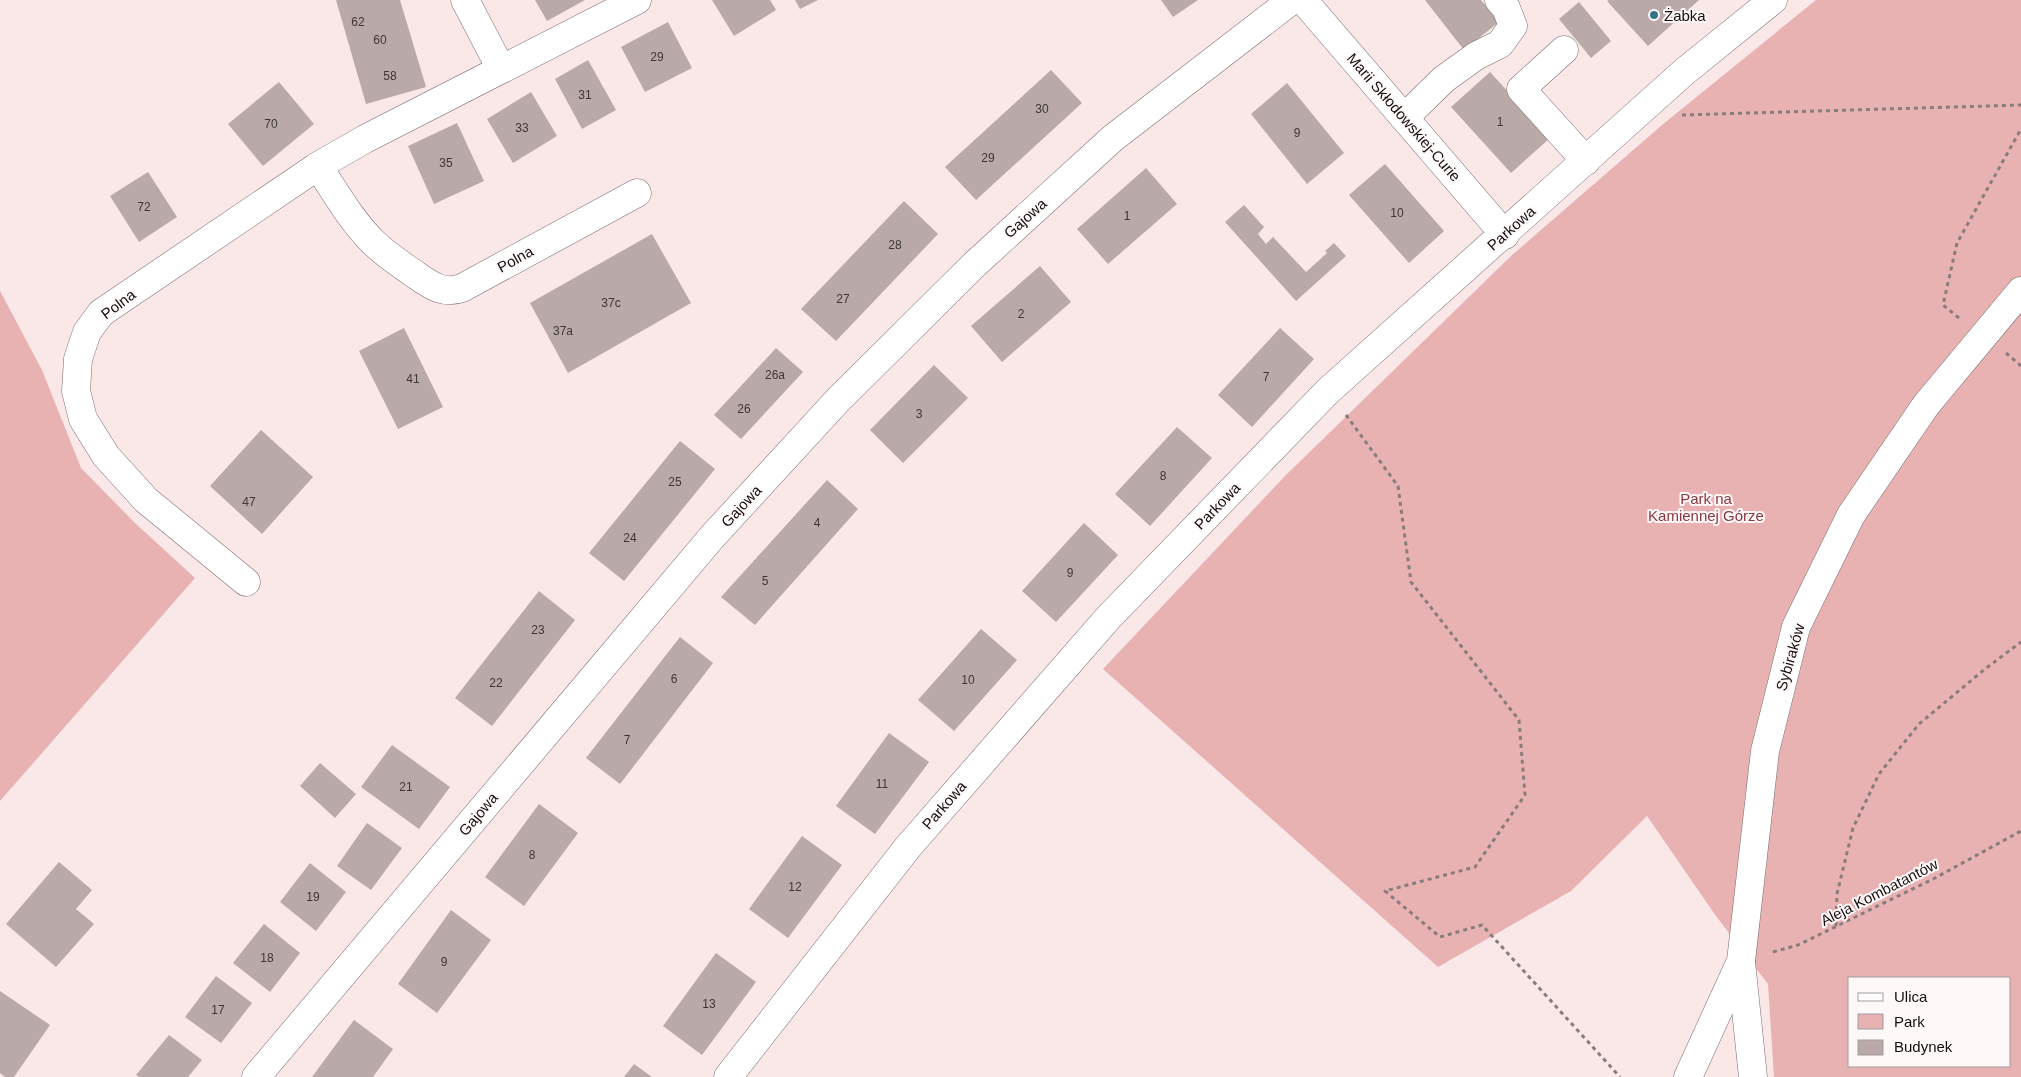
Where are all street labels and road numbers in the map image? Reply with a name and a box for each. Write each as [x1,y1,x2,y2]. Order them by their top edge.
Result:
street label: Marii Skłodowskiej-Curie [1344,49,1464,185]
street label: Gajowa [1000,194,1050,241]
street label: Parkowa [1484,202,1539,254]
street label: Polna [494,242,536,276]
street label: Polna [98,285,139,322]
street label: Parkowa [1191,479,1244,533]
street label: Gajowa [717,481,765,530]
street label: Sybiraków [1772,621,1808,693]
street label: Parkowa [918,777,970,833]
street label: Gajowa [455,789,501,839]
street label: Aleja Kombatantów [1818,855,1941,929]

